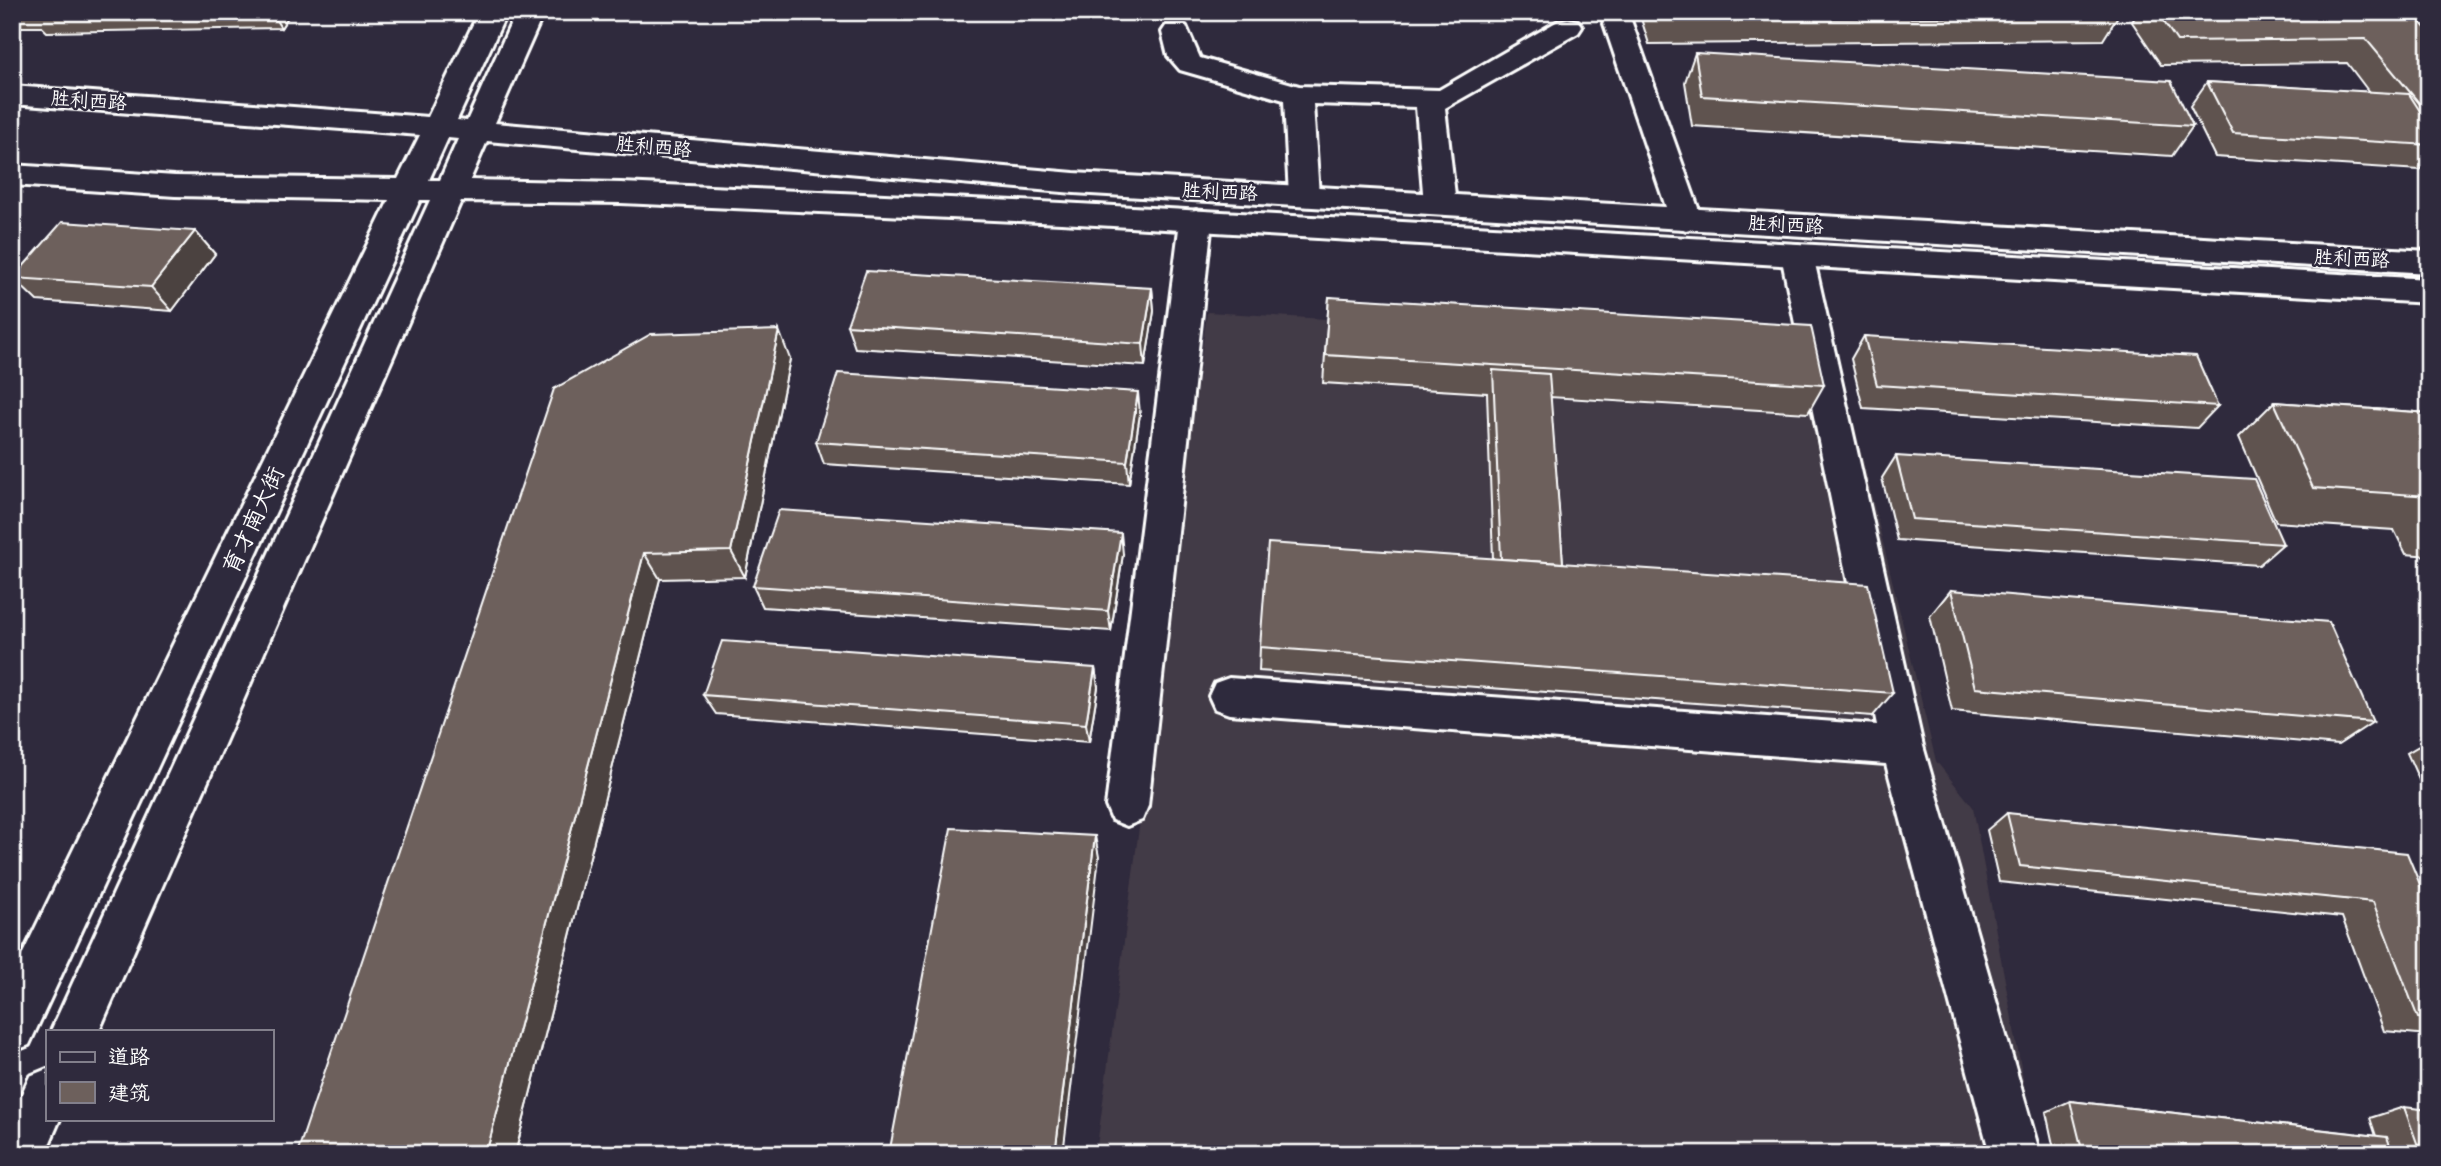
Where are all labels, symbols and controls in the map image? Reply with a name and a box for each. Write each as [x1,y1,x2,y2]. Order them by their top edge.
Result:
street label: 胜利西路 [50,88,128,118]
street label: 胜利西路 [615,134,693,164]
street label: 胜利西路 [1181,180,1258,208]
street label: 胜利西路 [1747,213,1824,241]
street label: 胜利西路 [2313,247,2390,275]
street label: 育才南大街 [219,463,293,579]
legend [46,1030,273,1120]
text: 道路 [108,1046,150,1073]
text: 建筑 [108,1083,150,1109]

